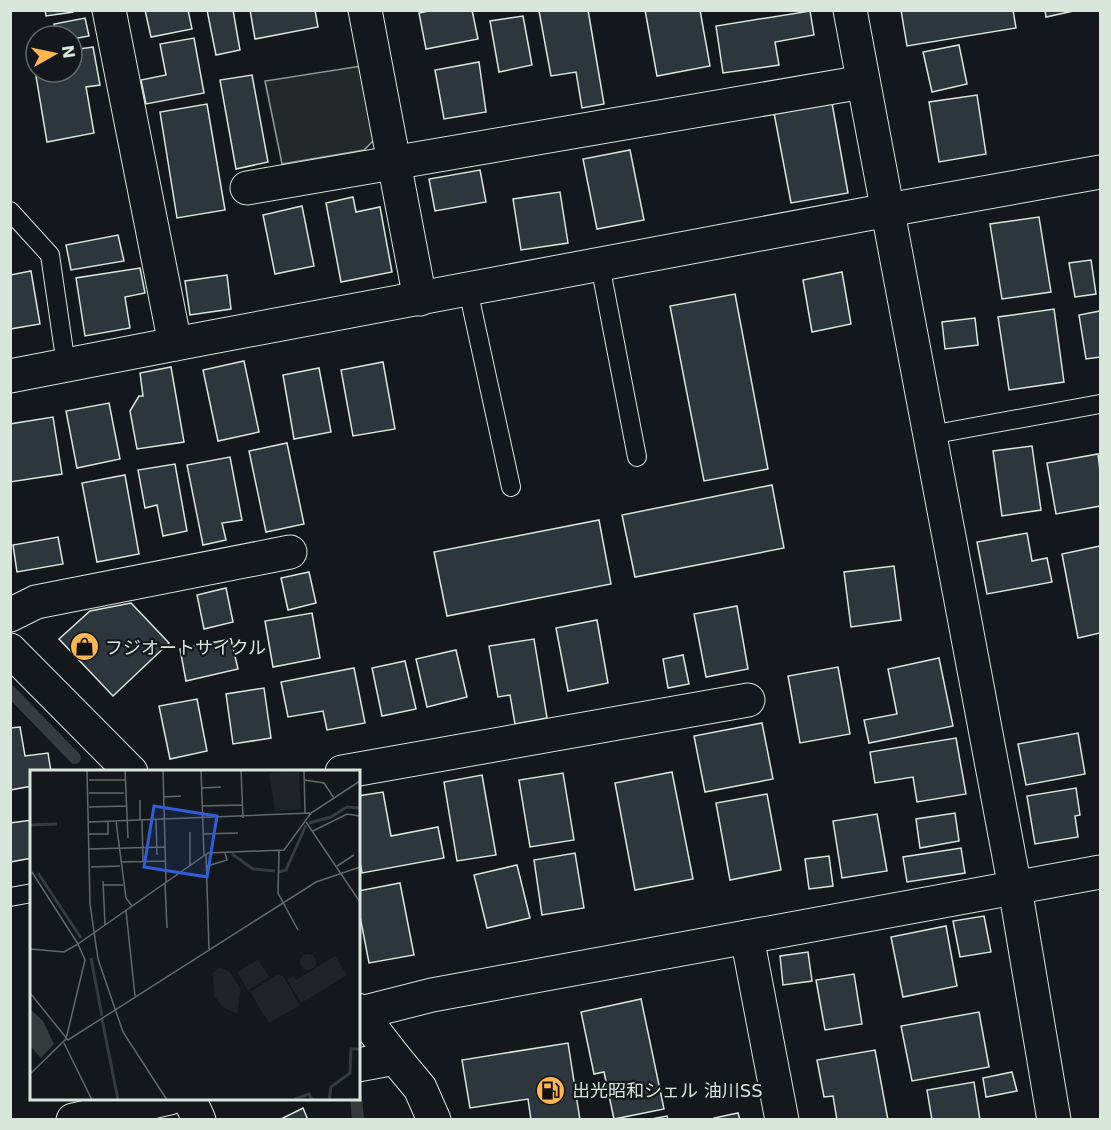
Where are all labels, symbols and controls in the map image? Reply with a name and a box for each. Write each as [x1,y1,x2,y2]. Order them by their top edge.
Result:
north arrow [24,24,84,84]
text: N [58,44,79,60]
shop icon: フジオートサイクル [68,631,100,663]
place label: フジオートサイクル [105,637,266,658]
inset map [30,770,360,1100]
fuel station icon: 出光昭和シェル 油川SS [535,1074,567,1106]
place label: 出光昭和シェル 油川SS [572,1080,763,1101]

